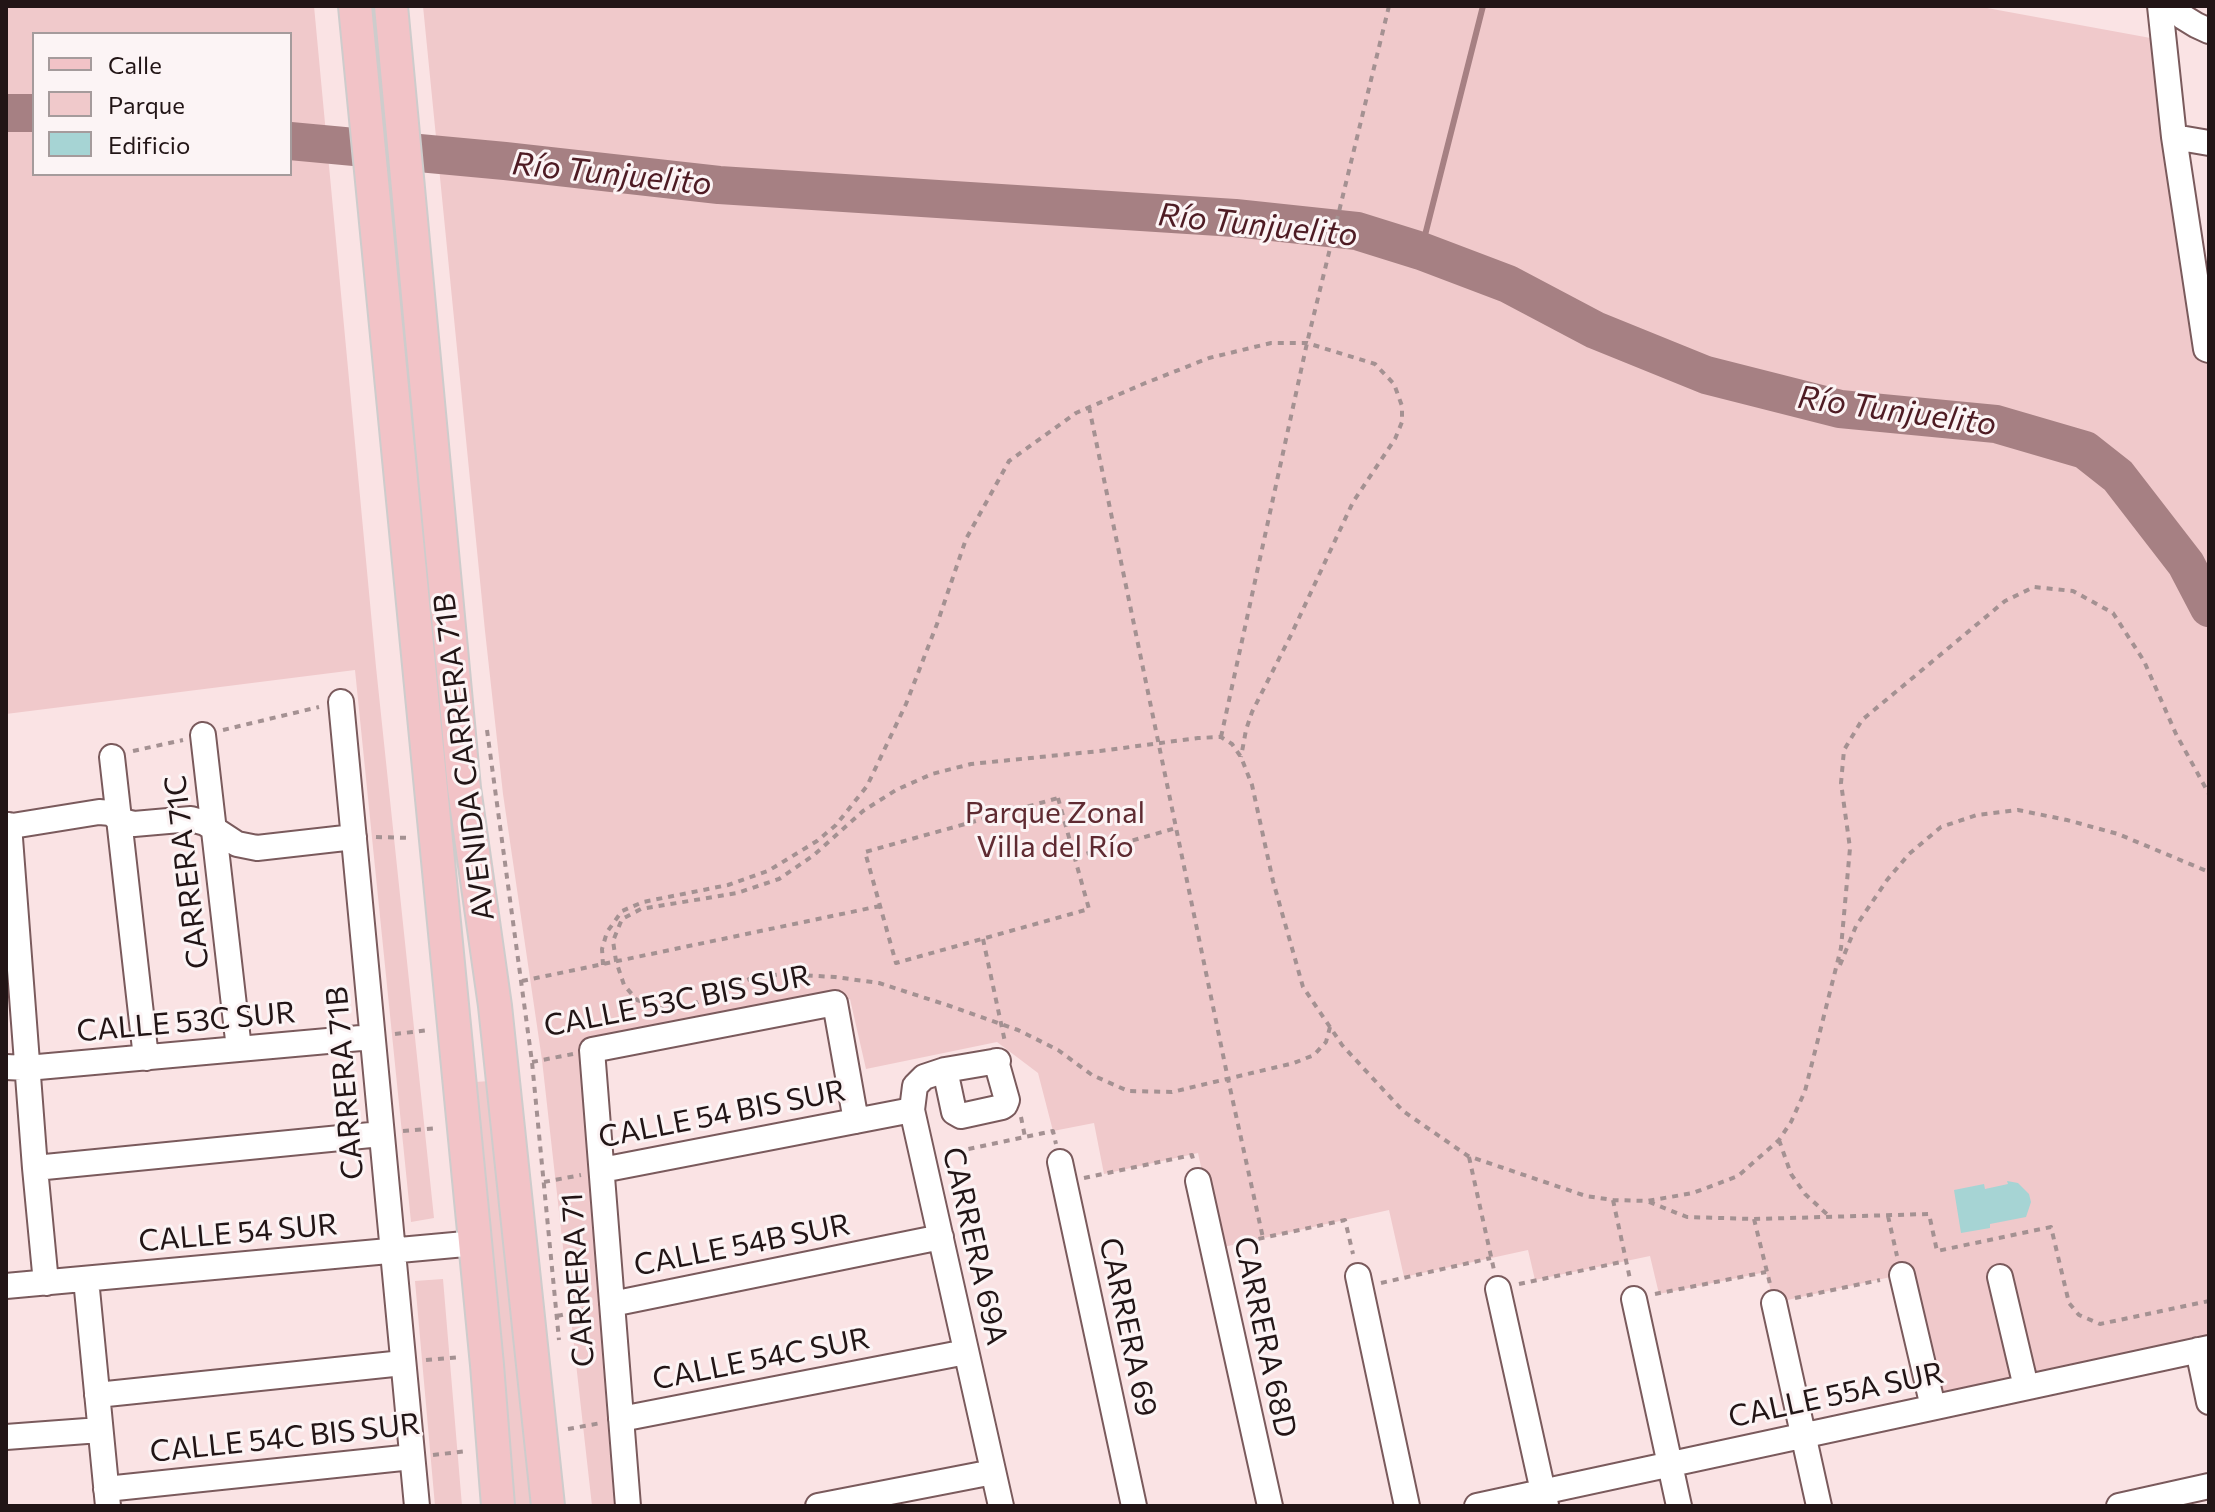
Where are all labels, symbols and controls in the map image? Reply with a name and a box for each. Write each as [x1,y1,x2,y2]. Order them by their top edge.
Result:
legend [32,32,292,176]
text: Calle [108,50,162,79]
text: Parque [108,90,185,119]
text: Edificio [108,130,190,159]
water label: Río Tunjuelito [510,144,714,204]
water label: Río Tunjuelito [1156,195,1360,255]
water label: Río Tunjuelito [1795,378,1999,444]
street label: AVENIDA CARRERA 71B [426,591,502,923]
street label: CARRERA 71C [157,773,217,971]
park label: Parque Zonal Villa del Río [965,795,1145,866]
street label: CALLE 53C BIS SUR [541,958,813,1044]
street label: CARRERA 71B [319,985,371,1181]
street label: CALLE 53C SUR [75,995,297,1049]
street label: CALLE 54 BIS SUR [595,1072,849,1156]
street label: CARRERA 69A [935,1144,1015,1348]
street label: CARRERA 71 [554,1192,602,1368]
street label: CALLE 54 SUR [137,1206,339,1260]
street label: CALLE 54B SUR [631,1206,853,1284]
street label: CARRERA 68D [1226,1233,1304,1441]
street label: CARRERA 69 [1091,1234,1165,1420]
street label: CALLE 54C SUR [649,1320,873,1398]
street label: CALLE 55A SUR [1725,1355,1947,1435]
street label: CALLE 54C BIS SUR [148,1406,422,1470]

